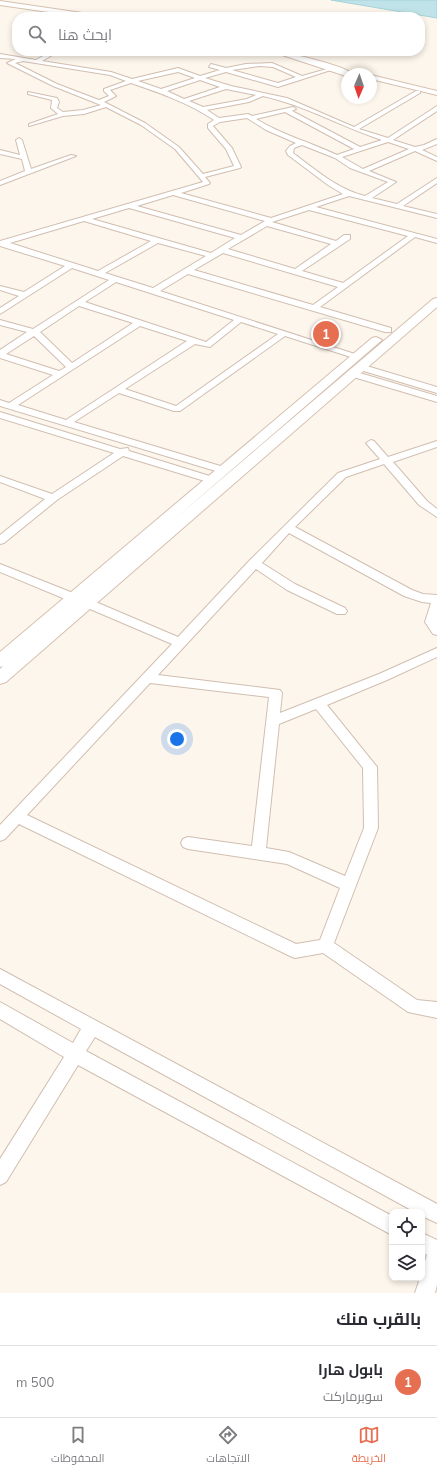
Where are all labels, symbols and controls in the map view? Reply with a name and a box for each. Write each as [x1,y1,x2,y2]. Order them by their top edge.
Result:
search box [12,12,425,56]
icon: search [26,23,48,45]
text: ابحث هنا [58,25,112,44]
north arrow [341,68,377,104]
pin: 1 [313,319,339,349]
your location [167,729,187,749]
map controls [389,1209,425,1281]
button: locate [389,1209,425,1245]
button: layers [389,1245,425,1281]
text: بالقرب منك [336,1308,421,1329]
text: بابول هارا [318,1360,383,1379]
text: 500 m [16,1374,54,1390]
text: 1 [404,1374,412,1390]
text: سوبرماركت [323,1388,383,1404]
tab: المحفوظات [51,1424,104,1468]
tab: الاتجاهات [206,1424,250,1468]
tab: الخريطة [352,1424,386,1468]

